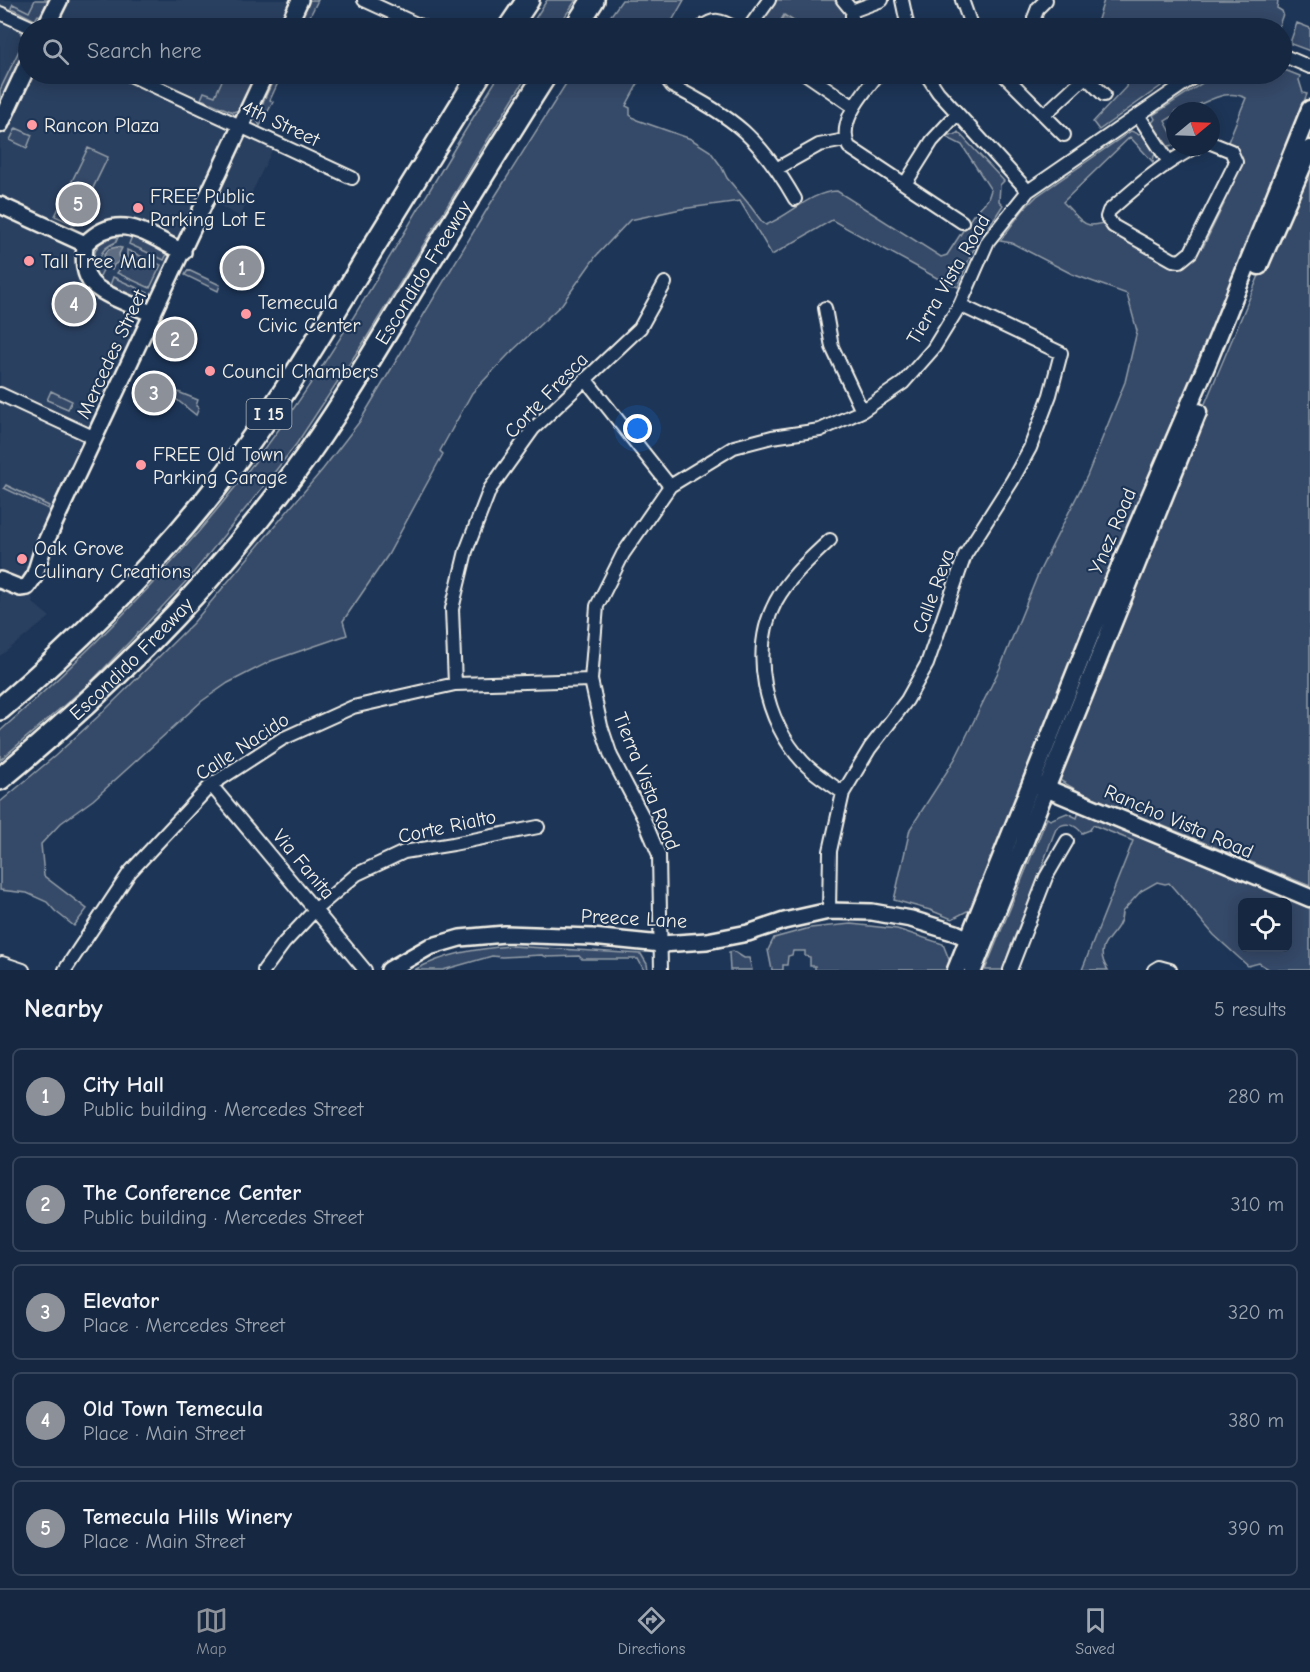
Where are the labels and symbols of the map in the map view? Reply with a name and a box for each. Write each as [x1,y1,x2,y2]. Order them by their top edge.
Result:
street label: 4th Street [238,96,324,152]
north arrow [1166,102,1220,156]
place label: Rancon Plaza [44,114,159,137]
marker: Rancon Plaza [25,118,39,132]
pin: 5 [58,182,98,226]
place label: FREE Public Parking Lot E [150,185,266,231]
street label: Escondido Freeway [371,196,476,349]
marker: FREE Public Parking Lot E [131,201,145,215]
street label: Tierra Vista Road [902,210,995,348]
pin: 1 [222,246,262,290]
place label: Tall Tree Mall [41,250,156,273]
marker: Tall Tree Mall [22,254,36,268]
pin: 4 [54,282,94,326]
street label: Mercedes Street [72,285,152,422]
place label: Temecula Civic Center [258,291,361,337]
marker: Temecula Civic Center [239,307,253,321]
pin: 2 [156,316,195,362]
street label: Corte Fresca [500,348,593,443]
place label: Council Chambers [222,360,378,383]
marker: Council Chambers [203,364,217,378]
pin: 3 [134,370,174,416]
road number: I 15 [246,399,292,429]
your location [623,414,652,443]
place label: FREE Old Town Parking Garage [153,443,287,489]
marker: FREE Old Town Parking Garage [134,458,148,472]
street label: Ynez Road [1084,485,1141,578]
place label: Oak Grove Culinary Creations [34,537,191,583]
street label: Calle Reva [908,546,959,636]
marker: Oak Grove Culinary Creations [15,552,29,566]
street label: Escondido Freeway [65,593,198,725]
street label: Calle Nacido [191,708,293,785]
street label: Tierra Vista Road [608,709,685,853]
street label: Rancho Vista Road [1101,780,1257,863]
street label: Corte Rialto [396,805,498,848]
street label: Via Fanita [268,825,339,904]
street label: Preece Lane [580,904,688,933]

